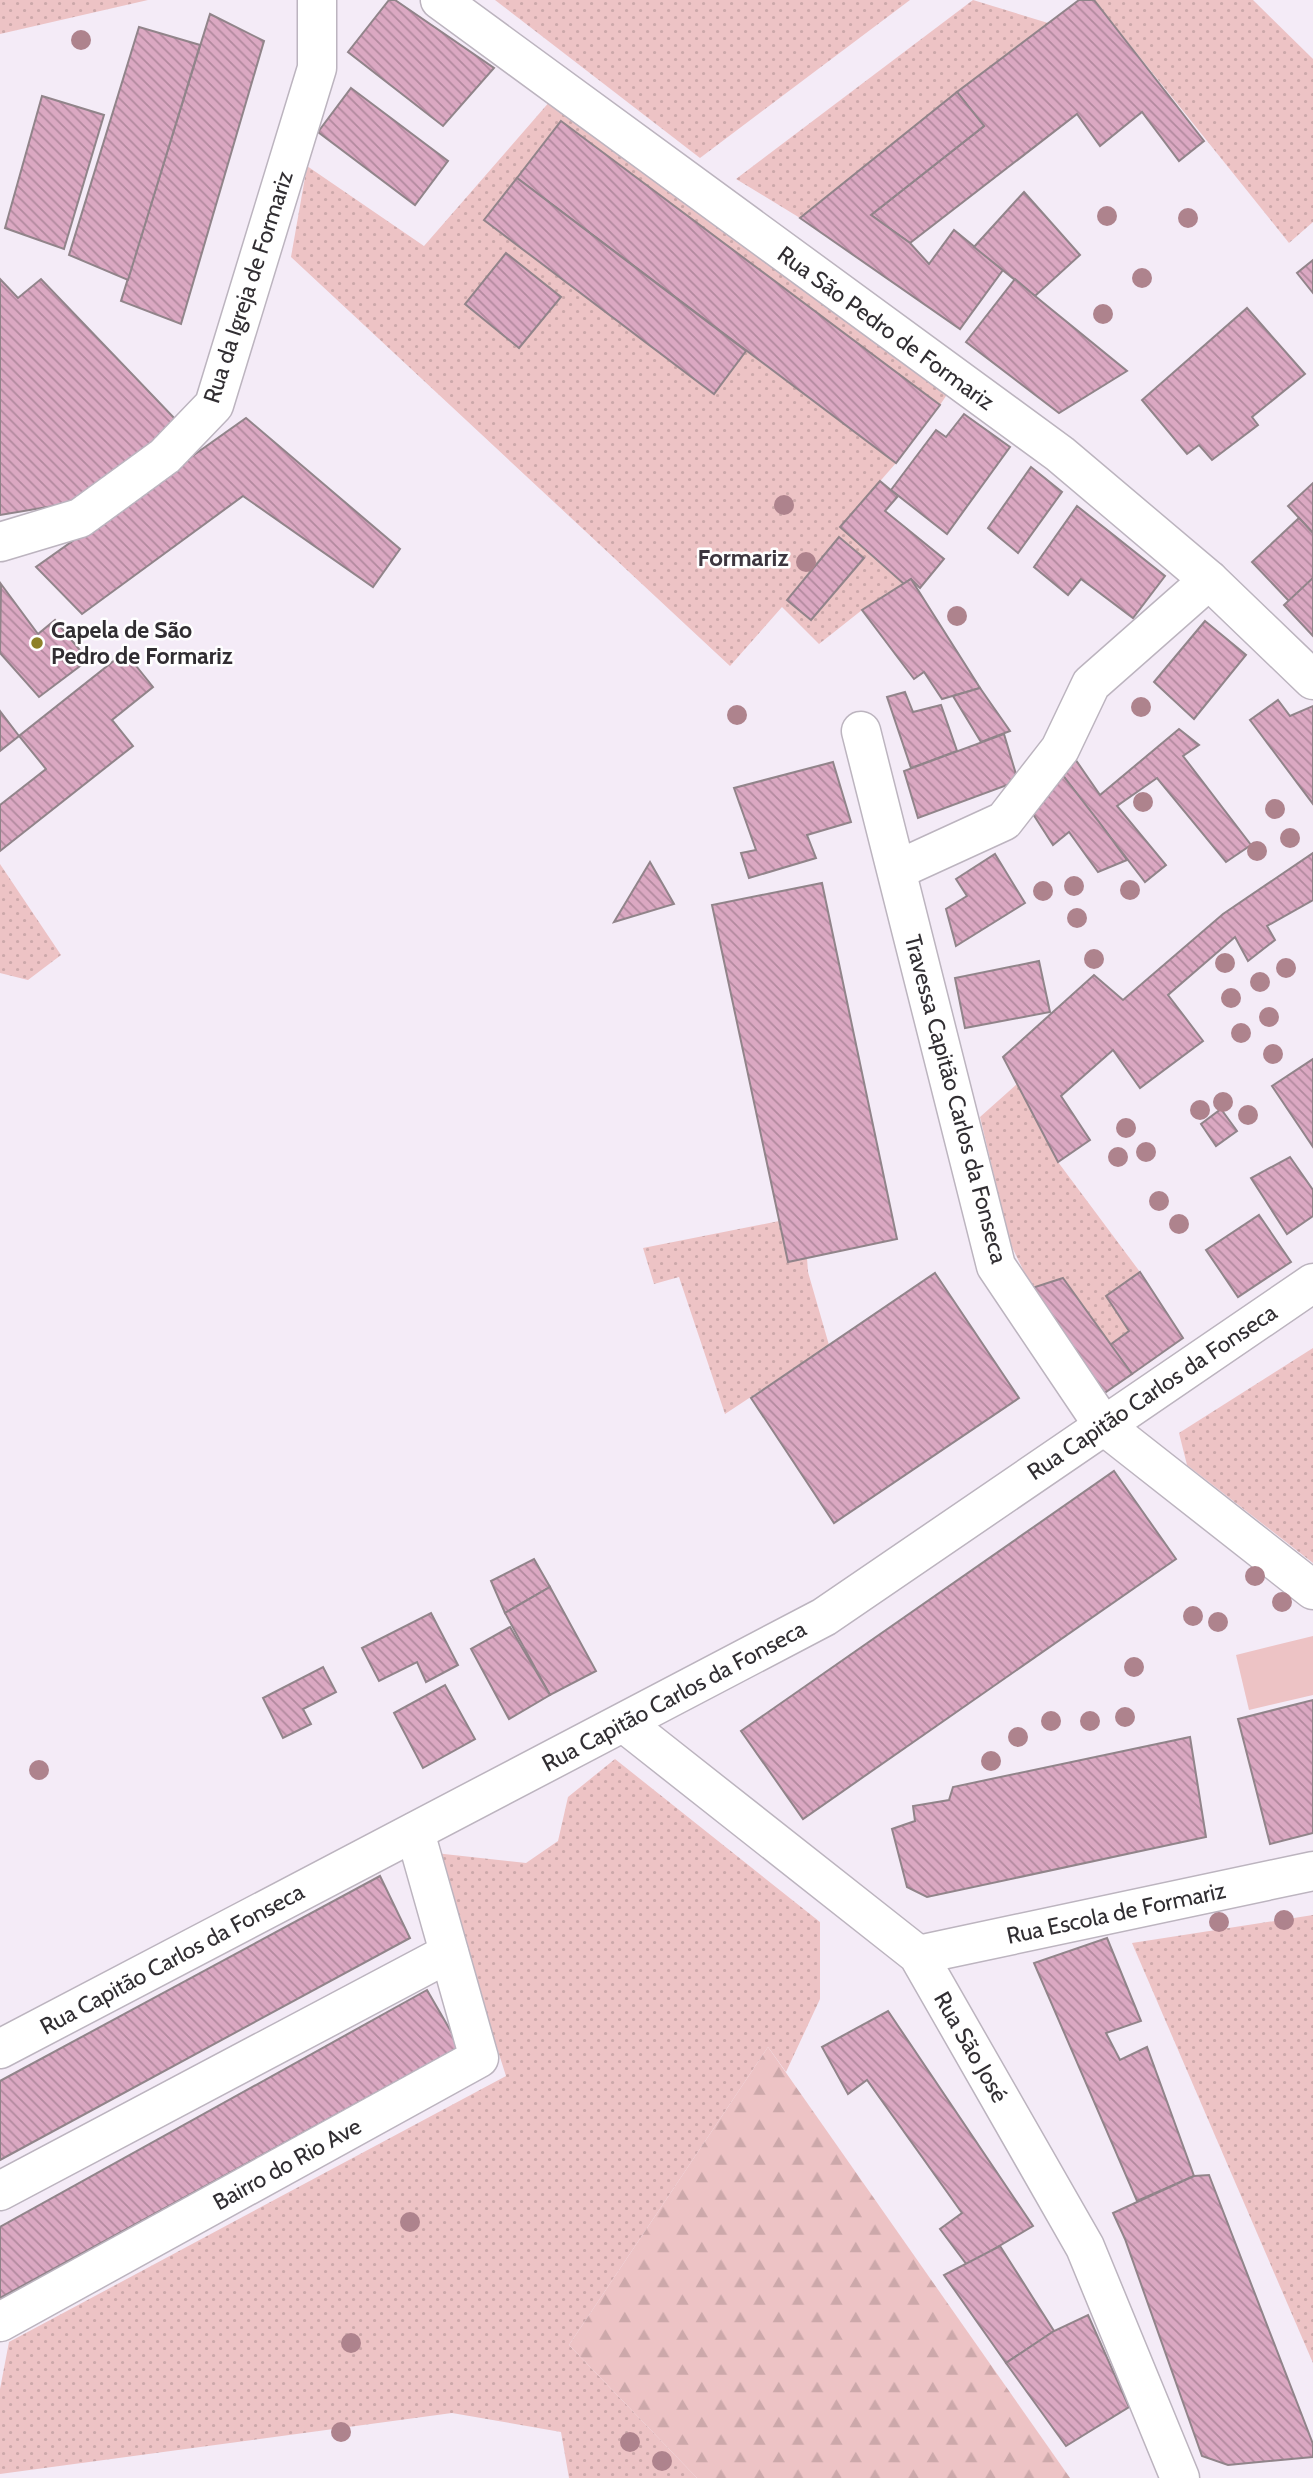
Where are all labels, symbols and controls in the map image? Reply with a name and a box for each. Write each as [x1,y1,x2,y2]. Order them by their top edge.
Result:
street label: Rua da Igreja de Formariz [197,167,299,407]
street label: Rua São Pedro de Formariz [772,240,1000,416]
district label: Formariz [697,543,789,572]
place label: Capela de São Pedro de Formariz [51,616,233,670]
marker: Capela de São Pedro de Formariz [29,635,45,651]
street label: Travessa Capitão Carlos da Fonseca [899,932,1013,1266]
street label: Rua Capitão Carlos da Fonseca [1022,1298,1282,1486]
street label: Rua Capitão Carlos da Fonseca [537,1614,811,1778]
street label: Rua Escola de Formariz [1004,1876,1228,1950]
street label: Rua Capitão Carlos da Fonseca [35,1877,309,2041]
street label: Rua São José [928,1986,1014,2108]
street label: Bairro do Rio Ave [208,2112,366,2216]

